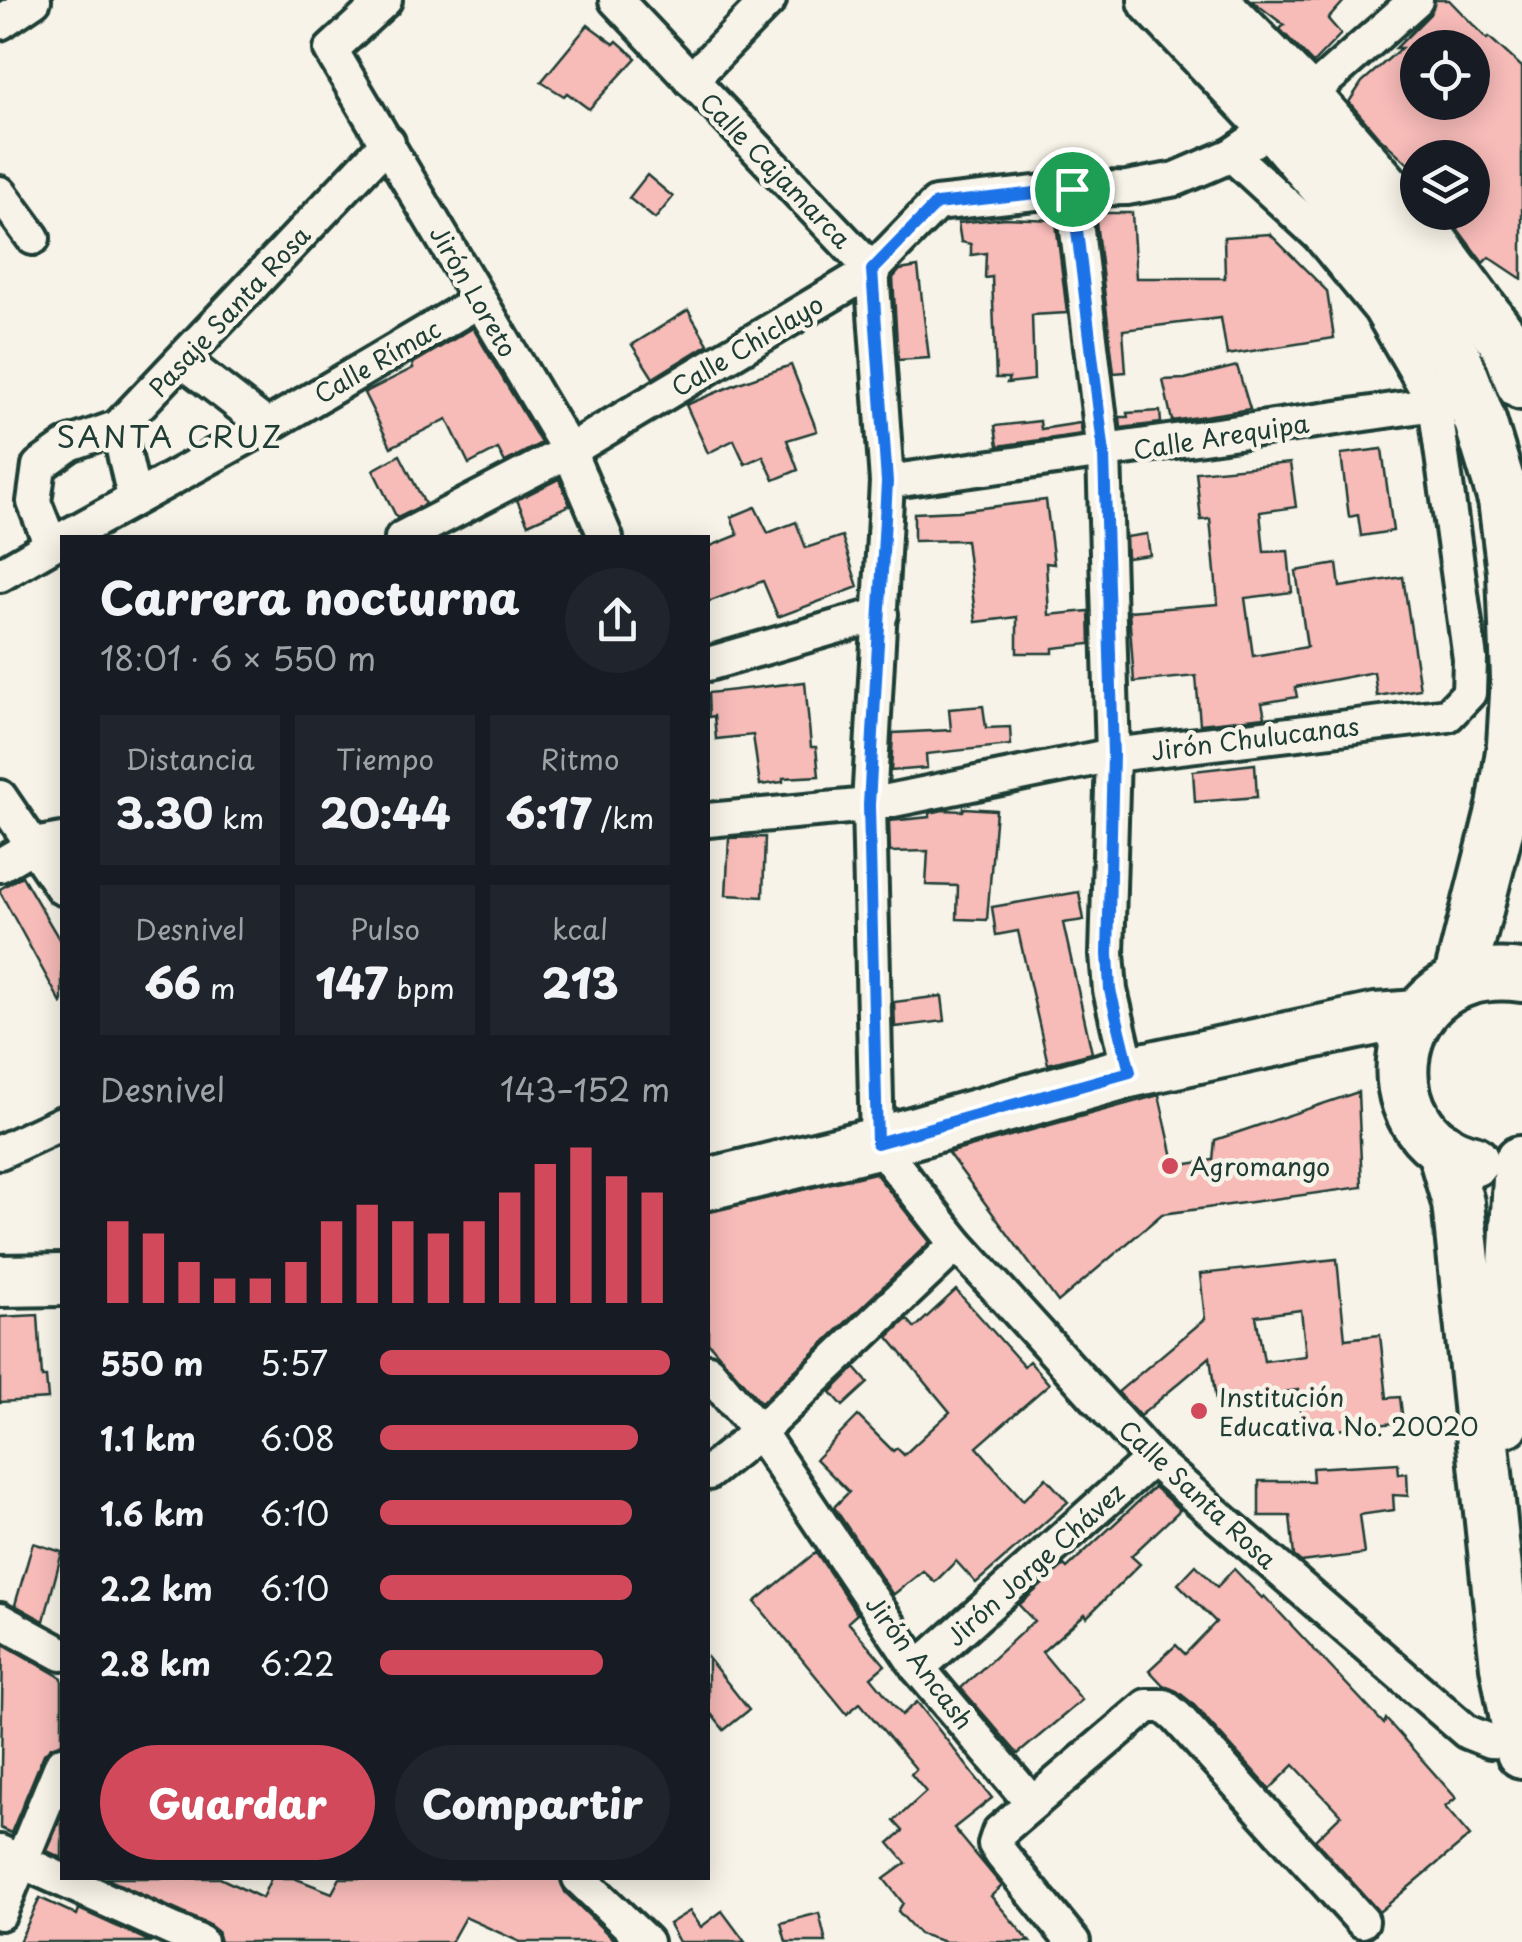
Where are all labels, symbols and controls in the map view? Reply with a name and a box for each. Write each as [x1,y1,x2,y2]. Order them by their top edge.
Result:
map controls [1400,30,1490,230]
button: locate [1400,30,1490,120]
street label: Calle Cajamarca [691,83,861,257]
button: layers [1400,140,1490,230]
pin [1030,147,1115,232]
icon: arrive [1045,162,1100,217]
street label: Pasaje Santa Rosa [139,216,319,405]
street label: Jirón Loreto [421,218,527,364]
street label: Calle Chiclayo [664,284,830,406]
street label: Calle Rímac [307,309,447,413]
street label: Calle Arequipa [1131,403,1312,469]
district label: SANTA CRUZ [56,413,284,458]
text: Carrera nocturna [100,562,520,630]
button: share [565,568,670,673]
text: 18:01 · 6 × 550 m [100,634,376,682]
street label: Jirón Chulucanas [1149,706,1361,770]
text: Distancia [125,737,255,780]
text: Tiempo [336,737,434,780]
text: Ritmo [541,737,619,780]
text: 3.30 [116,780,213,843]
text: 20:44 [320,780,450,843]
text: 6:17 [506,780,591,843]
text: km [213,796,264,839]
text: /km [591,796,654,839]
text: Desnivel [135,907,245,950]
text: Pulso [350,907,420,950]
text: kcal [552,907,608,950]
text: 66 [144,950,201,1013]
text: 147 [315,950,388,1013]
text: 213 [541,950,619,1013]
text: m [201,966,236,1009]
text: bpm [388,966,455,1009]
text: Desnivel [100,1065,225,1113]
text: 143–152 m [500,1065,670,1113]
place label: Agromango [1190,1147,1330,1185]
marker: Agromango [1159,1155,1181,1177]
text: 550 m [100,1339,203,1387]
text: 5:57 [260,1339,328,1387]
place label: Institución Educativa No. 20020 [1219,1378,1478,1445]
marker: Institución Educativa No. 20020 [1188,1400,1210,1422]
street label: Calle Santa Rosa [1110,1410,1286,1578]
text: 1.1 km [100,1414,196,1462]
text: 6:08 [260,1414,335,1462]
street label: Jirón Jorge Chávez [937,1473,1133,1655]
text: 1.6 km [100,1489,205,1537]
text: 6:10 [260,1489,329,1537]
text: 2.2 km [100,1564,213,1612]
text: 6:10 [260,1564,329,1612]
street label: Jirón Ancash [857,1587,983,1737]
text: 2.8 km [100,1639,211,1687]
text: 6:22 [260,1639,335,1687]
button: Guardar [100,1745,375,1860]
button: Compartir [395,1745,670,1860]

